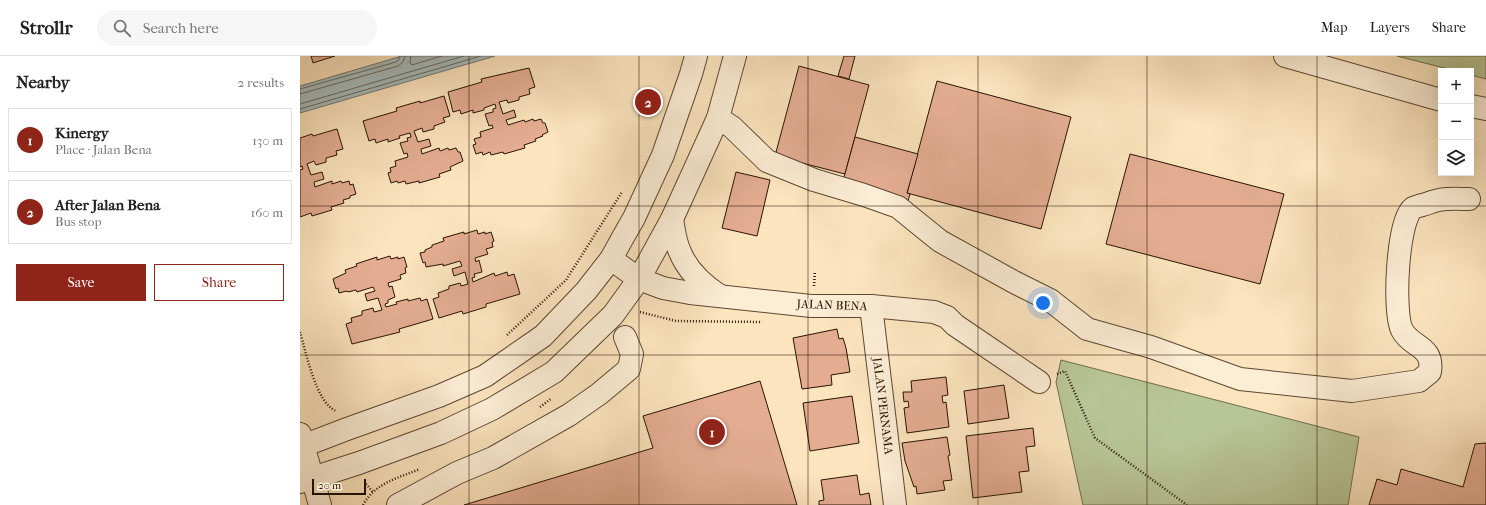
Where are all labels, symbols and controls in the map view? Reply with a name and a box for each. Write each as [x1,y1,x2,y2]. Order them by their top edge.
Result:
search box [97,10,377,46]
text: Strollr [20,17,73,39]
icon: search [111,17,133,39]
text: Search here [143,19,219,37]
text: Map [1321,19,1348,36]
text: Layers [1370,19,1410,36]
text: Share [1432,19,1466,36]
map controls [1438,68,1474,176]
button: + [1438,68,1474,104]
text: Nearby [16,72,70,92]
text: 2 results [238,75,284,90]
pin: 2 [635,87,661,117]
button: − [1438,104,1474,140]
text: Kinergy [55,124,109,142]
text: 1 [28,133,32,148]
text: 130 m [252,133,283,148]
button: layers [1438,140,1474,176]
text: Place · Jalan Bena [55,142,152,157]
text: After Jalan Bena [55,196,160,214]
text: 2 [27,205,33,220]
text: 160 m [251,205,283,220]
text: Bus stop [55,214,101,229]
button: Save [16,264,146,301]
button: Share [154,264,284,301]
your location [1033,293,1053,313]
street label: JALAN BENA [795,297,868,313]
street label: JALAN PERNAMA [870,356,896,456]
pin: 1 [699,417,725,447]
scale bar [312,477,366,496]
text: 20 m [318,479,341,492]

